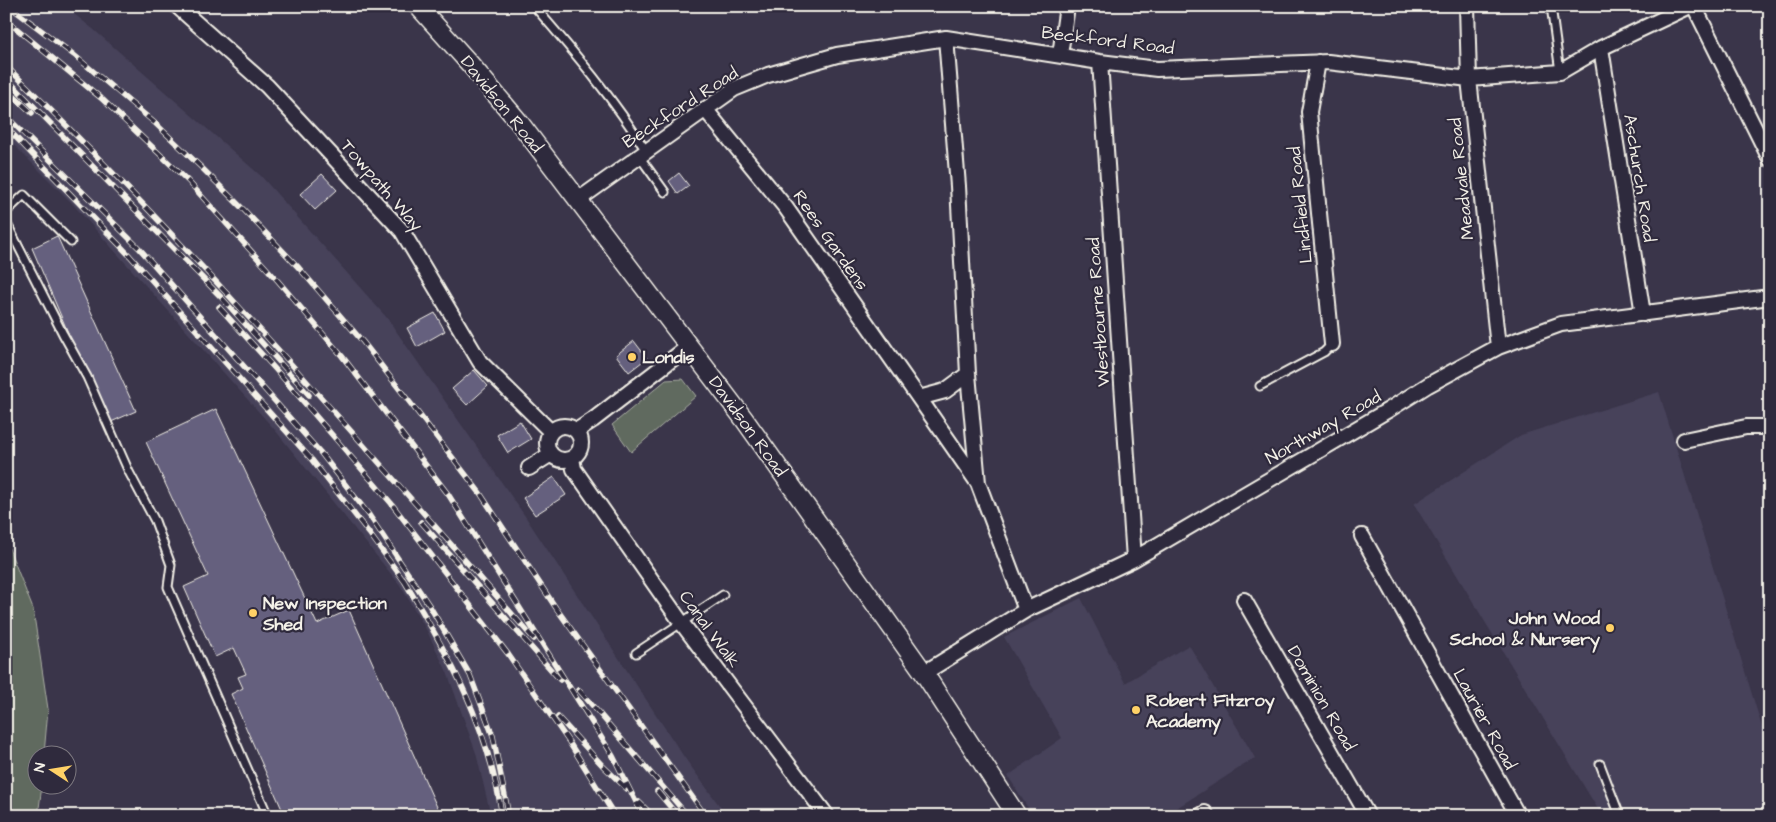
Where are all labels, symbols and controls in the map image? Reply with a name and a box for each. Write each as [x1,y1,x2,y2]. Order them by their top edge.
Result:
street label: Beckford Road [1040,20,1176,61]
street label: Davidson Road [455,50,549,158]
street label: Beckford Road [617,61,743,154]
street label: Aschurch Road [1617,113,1662,244]
street label: Meadvale Road [1443,117,1480,241]
street label: Towpath Way [334,134,429,237]
street label: Lindfield Road [1282,145,1319,265]
street label: Rees Gardens [787,185,874,295]
street label: Westbourne Road [1081,236,1116,387]
place label: Londis [642,345,695,370]
marker: Londis [626,351,638,363]
street label: Davidson Road [703,371,793,482]
street label: Northway Road [1261,384,1386,472]
street label: Canal Walk [673,586,746,673]
place label: New Inspection Shed [262,591,387,637]
place label: John Wood School & Nursery [1449,606,1601,653]
marker: New Inspection Shed [247,607,259,619]
marker: John Wood School & Nursery [1604,622,1616,634]
street label: Dominion Road [1281,641,1362,756]
street label: Laurier Road [1447,664,1523,774]
place label: Robert Fitzroy Academy [1146,688,1275,735]
marker: Robert Fitzroy Academy [1130,704,1142,716]
north arrow [28,744,78,794]
text: N [30,761,51,774]

